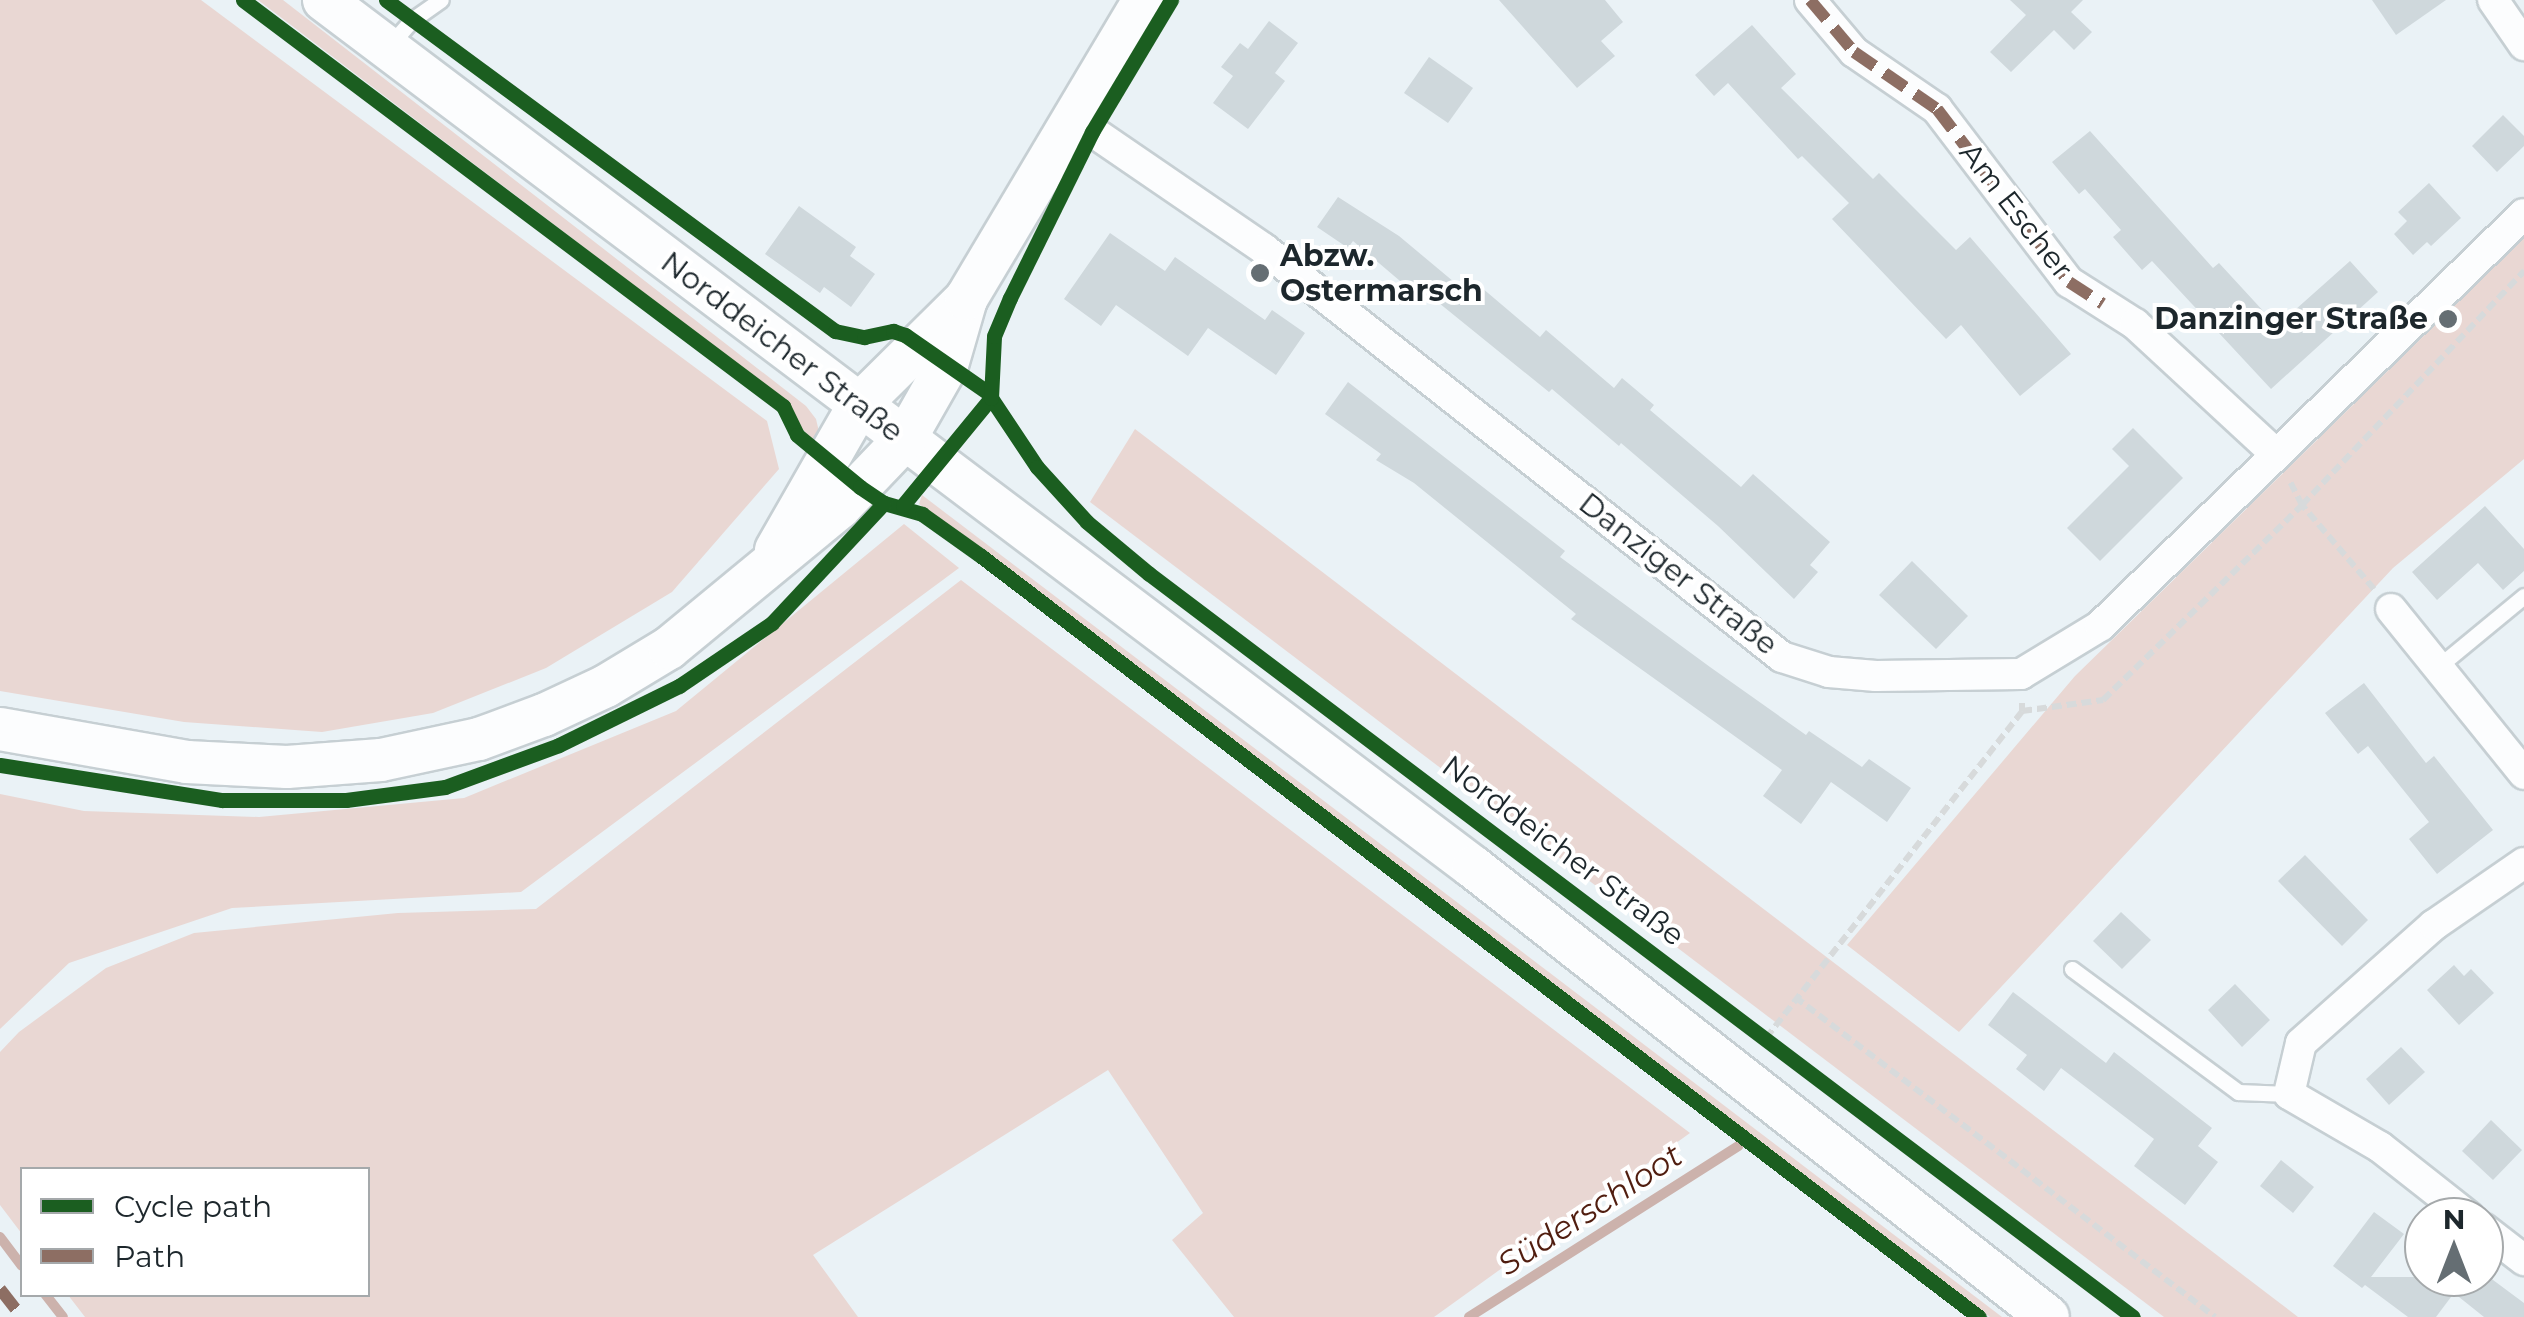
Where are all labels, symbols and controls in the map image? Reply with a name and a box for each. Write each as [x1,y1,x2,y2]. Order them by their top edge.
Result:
street label: Am Escher [1952,136,2080,286]
place label: Abzw. Ostermarsch [1280,238,1483,308]
street label: Norddeicher Straße [654,244,910,450]
marker: Abzw. Ostermarsch [1249,262,1271,284]
place label: Danzinger Straße [2154,301,2428,337]
marker: Danzinger Straße [2437,308,2459,330]
street label: Danziger Straße [1572,485,1784,663]
street label: Norddeicher Straße [1435,748,1691,954]
water label: Süderschloot [1491,1136,1689,1284]
legend [20,1167,370,1297]
text: Cycle path [114,1188,272,1225]
north arrow [2404,1197,2504,1297]
text: N [2443,1202,2465,1236]
text: Path [114,1238,185,1275]

